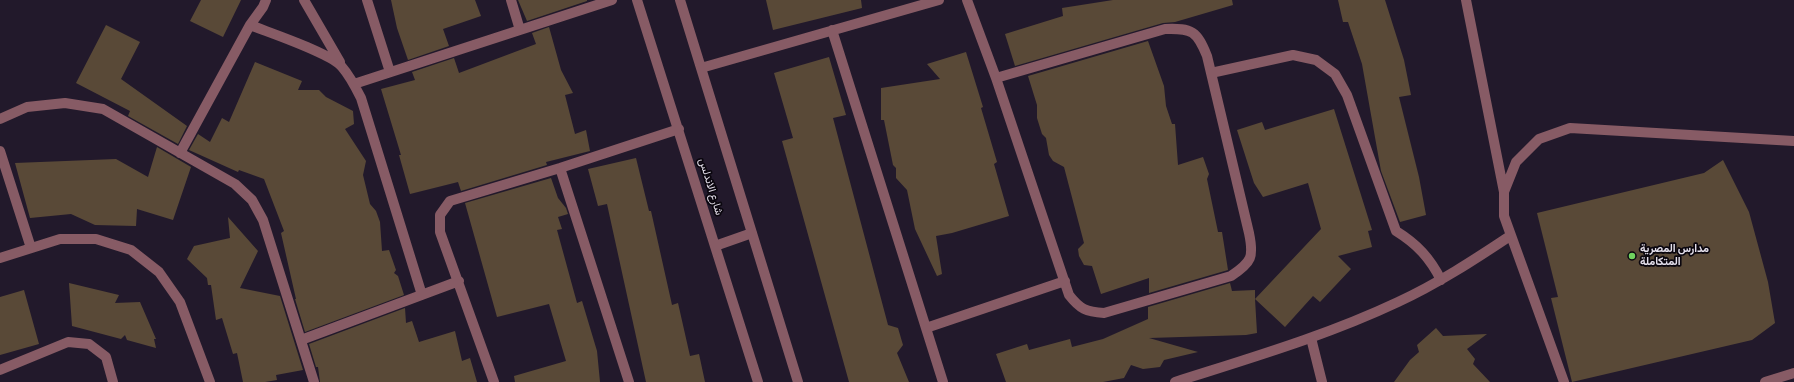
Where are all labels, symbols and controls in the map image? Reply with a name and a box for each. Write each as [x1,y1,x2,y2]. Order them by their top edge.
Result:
street label: شارع الاندلس [695,157,725,217]
place label: مدارس المصرية المتكاملة [1640,243,1709,269]
marker: مدارس المصرية المتكاملة [1627,251,1637,261]

